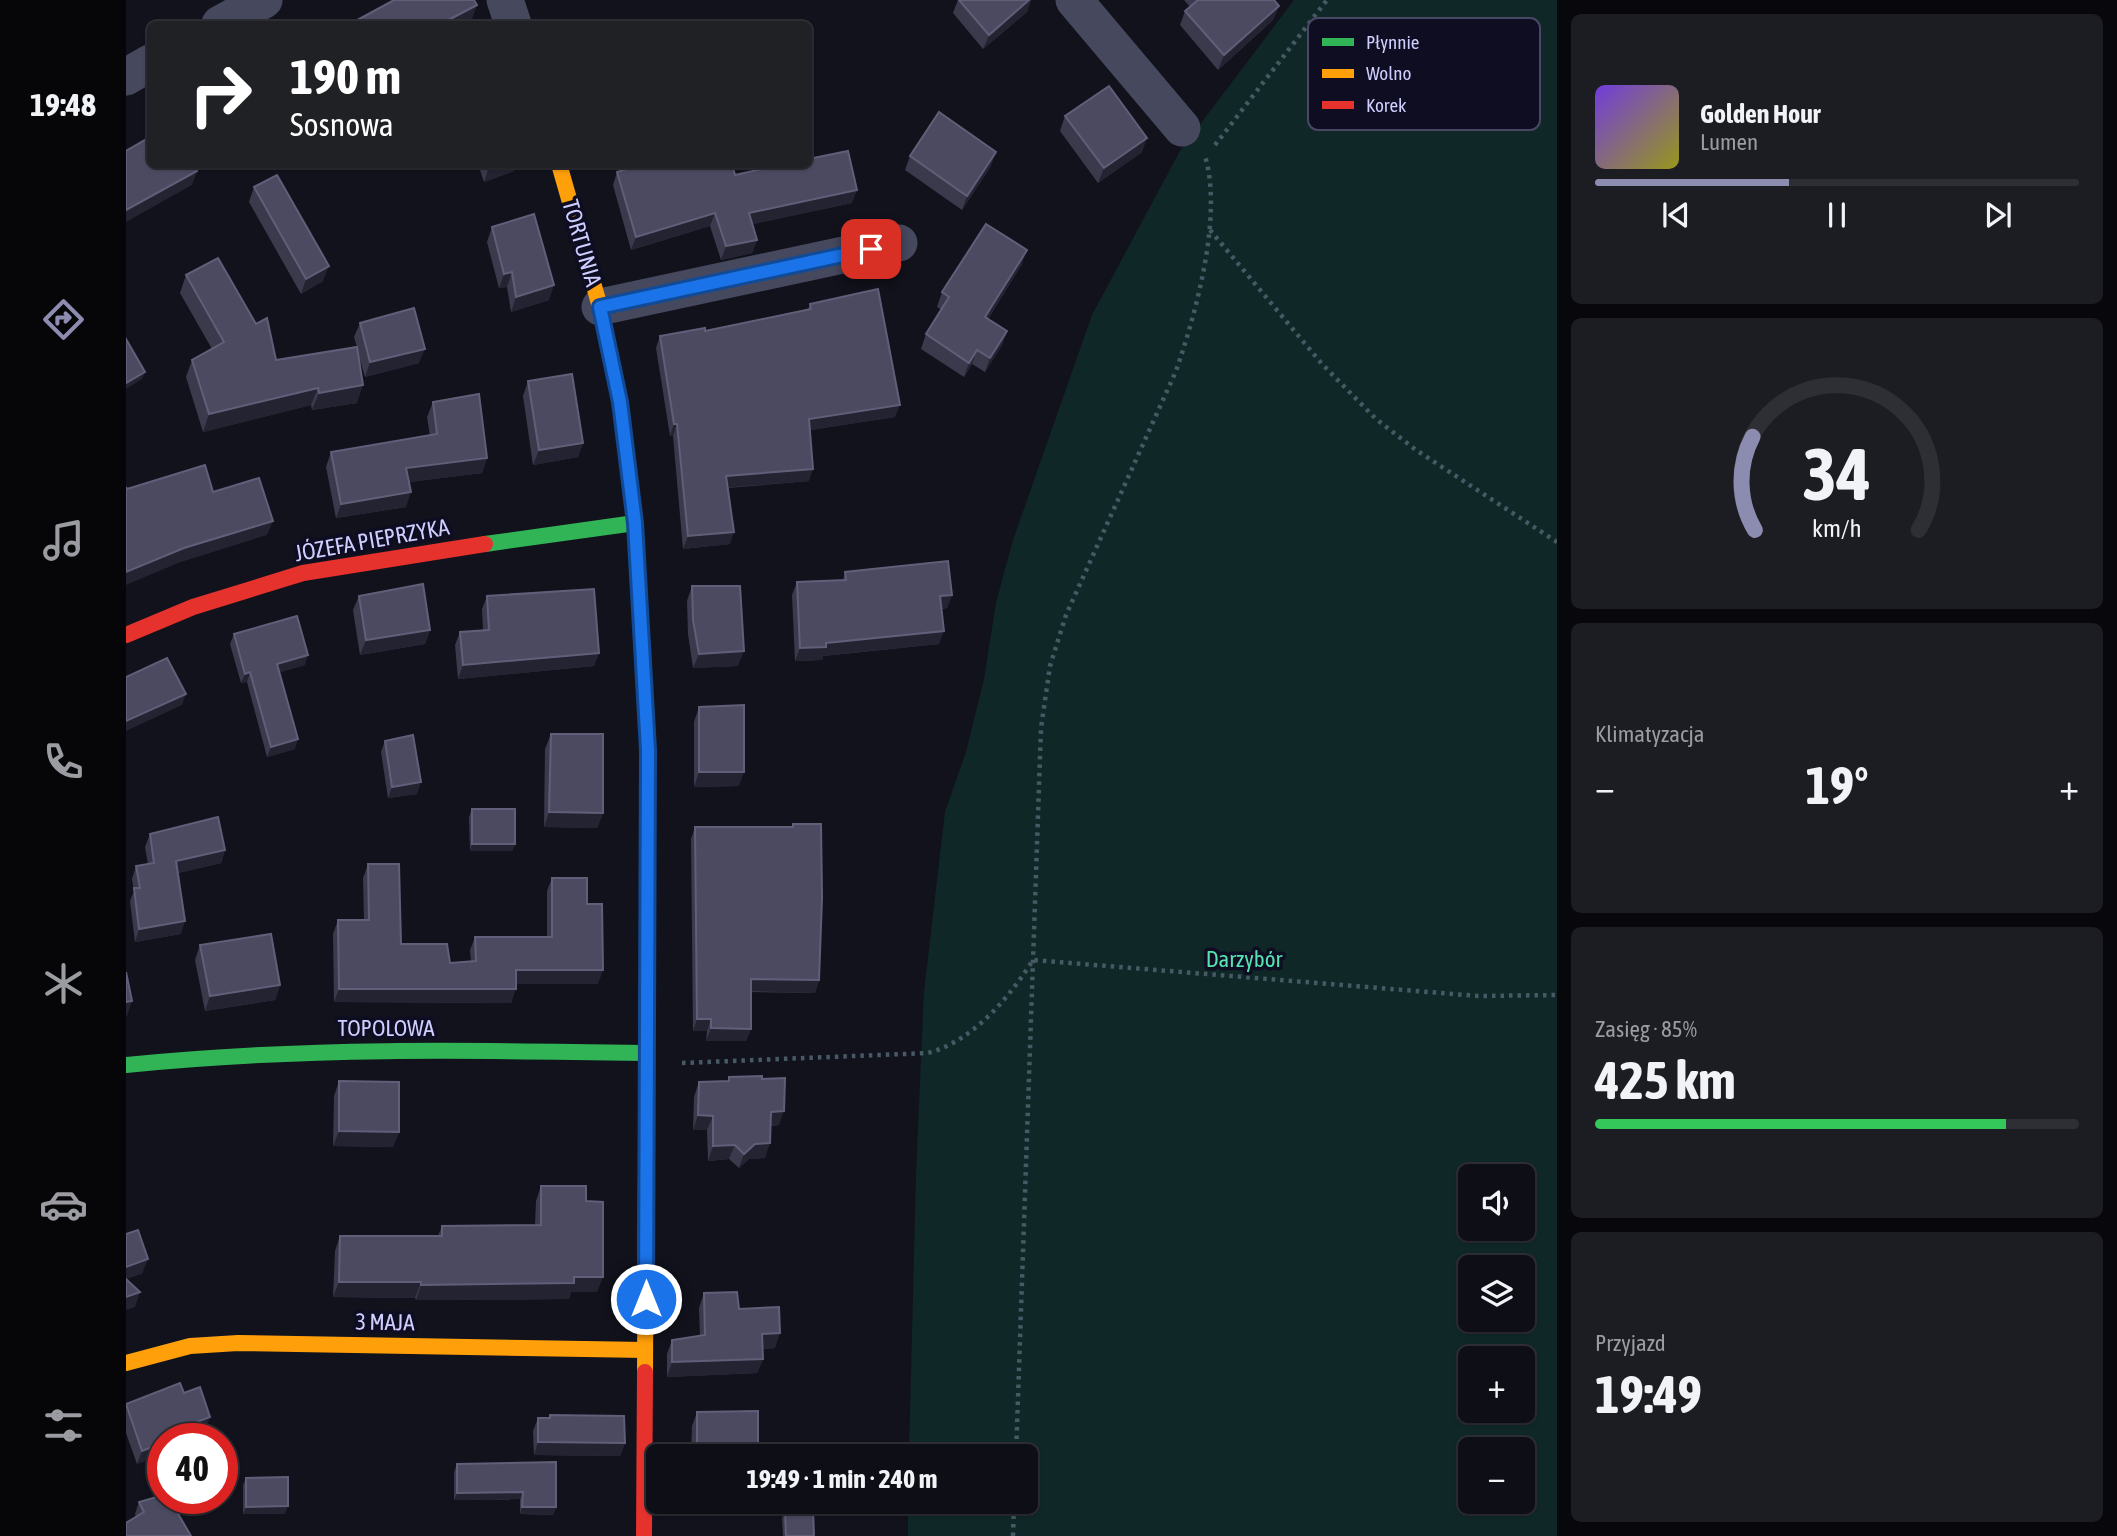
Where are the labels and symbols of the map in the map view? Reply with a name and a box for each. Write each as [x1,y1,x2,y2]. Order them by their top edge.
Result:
legend [1308,18,1540,130]
text: Płynnie [1366,31,1419,53]
text: Wolno [1366,62,1411,84]
text: Korek [1366,94,1407,116]
street label: TORTUNIA [557,197,607,290]
pin [841,219,901,279]
street label: JÓZEFA PIEPRZYKA [293,513,452,566]
park label: Darzybór [1206,946,1284,972]
street label: TOPOLOWA [338,1015,435,1041]
position arrow [609,1262,683,1336]
street label: 3 MAJA [355,1308,416,1336]
speed limit sign: 40 [147,1423,238,1514]

